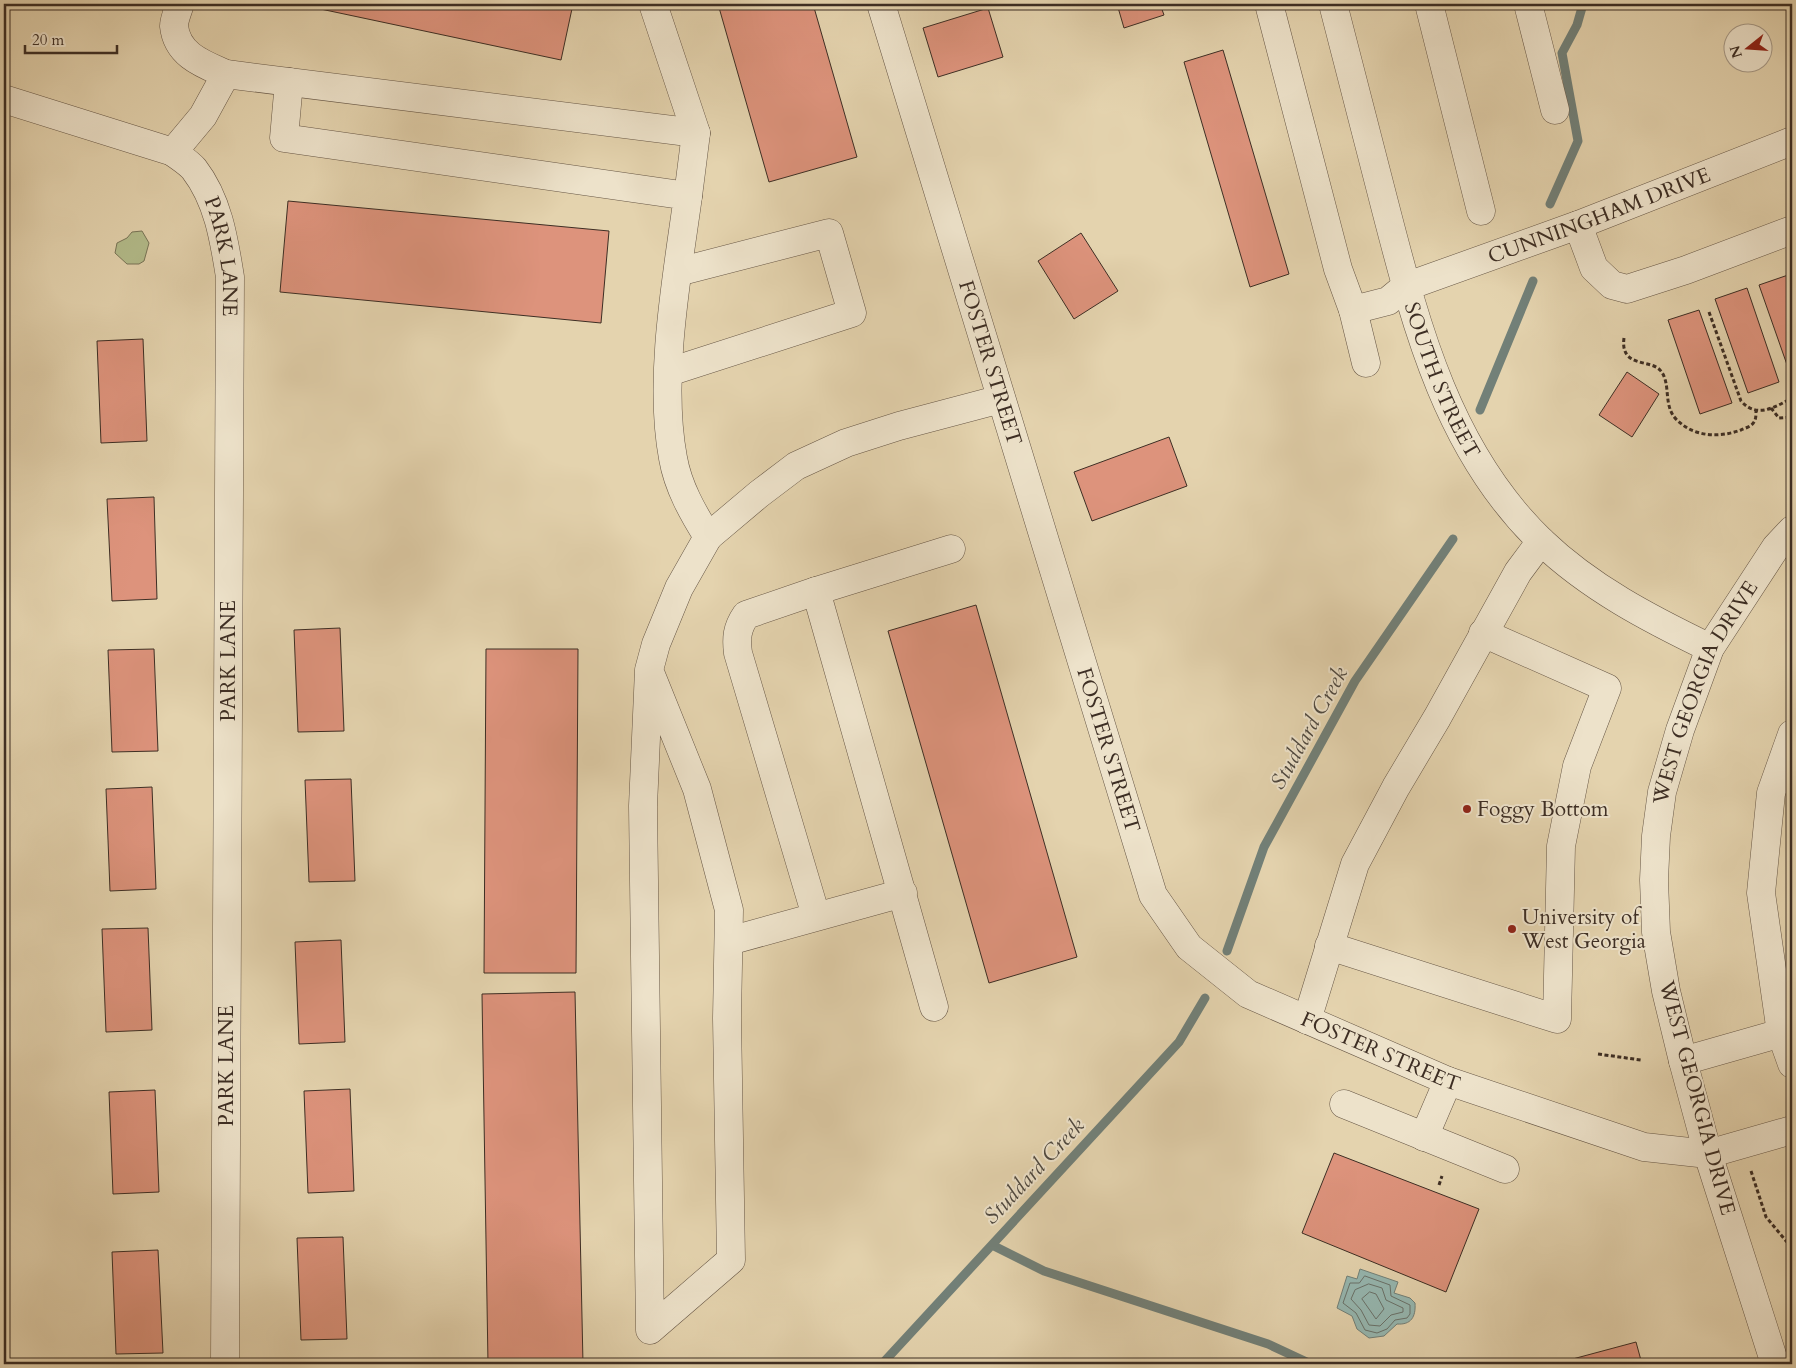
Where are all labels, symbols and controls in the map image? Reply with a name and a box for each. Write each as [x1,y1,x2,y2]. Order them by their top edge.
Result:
scale bar [25,22,118,54]
north arrow [1724,22,1774,72]
text: 20 m [32,30,64,50]
text: N [1725,43,1747,60]
street label: CUNNINGHAM DRIVE [1484,160,1715,271]
street label: PARK LANE [197,192,245,317]
street label: FOSTER STREET [952,277,1029,449]
street label: SOUTH STREET [1397,299,1487,463]
street label: WEST GEORGIA DRIVE [1646,575,1765,807]
street label: PARK LANE [214,600,243,722]
water label: Studdard Creek [1263,661,1355,795]
street label: FOSTER STREET [1070,664,1148,836]
place label: Foggy Bottom [1477,795,1609,824]
marker: Foggy Bottom [1461,803,1473,815]
place label: University of West Georgia [1521,903,1646,956]
marker: University of West Georgia [1506,923,1518,935]
street label: WEST GEORGIA DRIVE [1651,977,1742,1218]
street label: FOSTER STREET [1296,1004,1464,1099]
street label: PARK LANE [212,1005,241,1127]
water label: Studdard Creek [977,1111,1091,1231]

